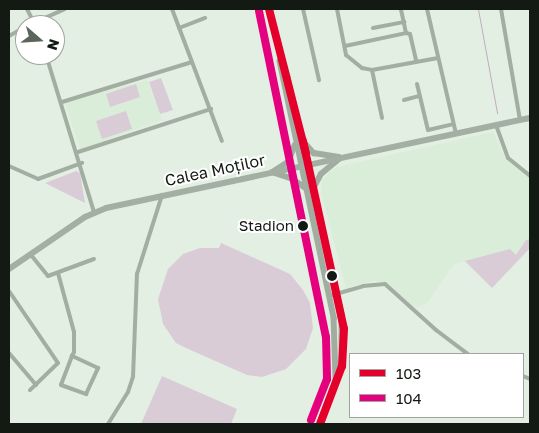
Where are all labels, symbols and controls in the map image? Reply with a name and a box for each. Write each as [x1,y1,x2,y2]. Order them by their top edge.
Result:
north arrow [15,15,65,65]
text: N [44,37,63,53]
street label: Calea Moților [163,150,267,190]
place label: Stadion [239,217,294,235]
marker: Stadion [298,221,308,231]
unlabelled marker [327,271,337,281]
legend [349,353,524,418]
text: 103 [396,364,421,382]
text: 104 [396,389,422,407]

